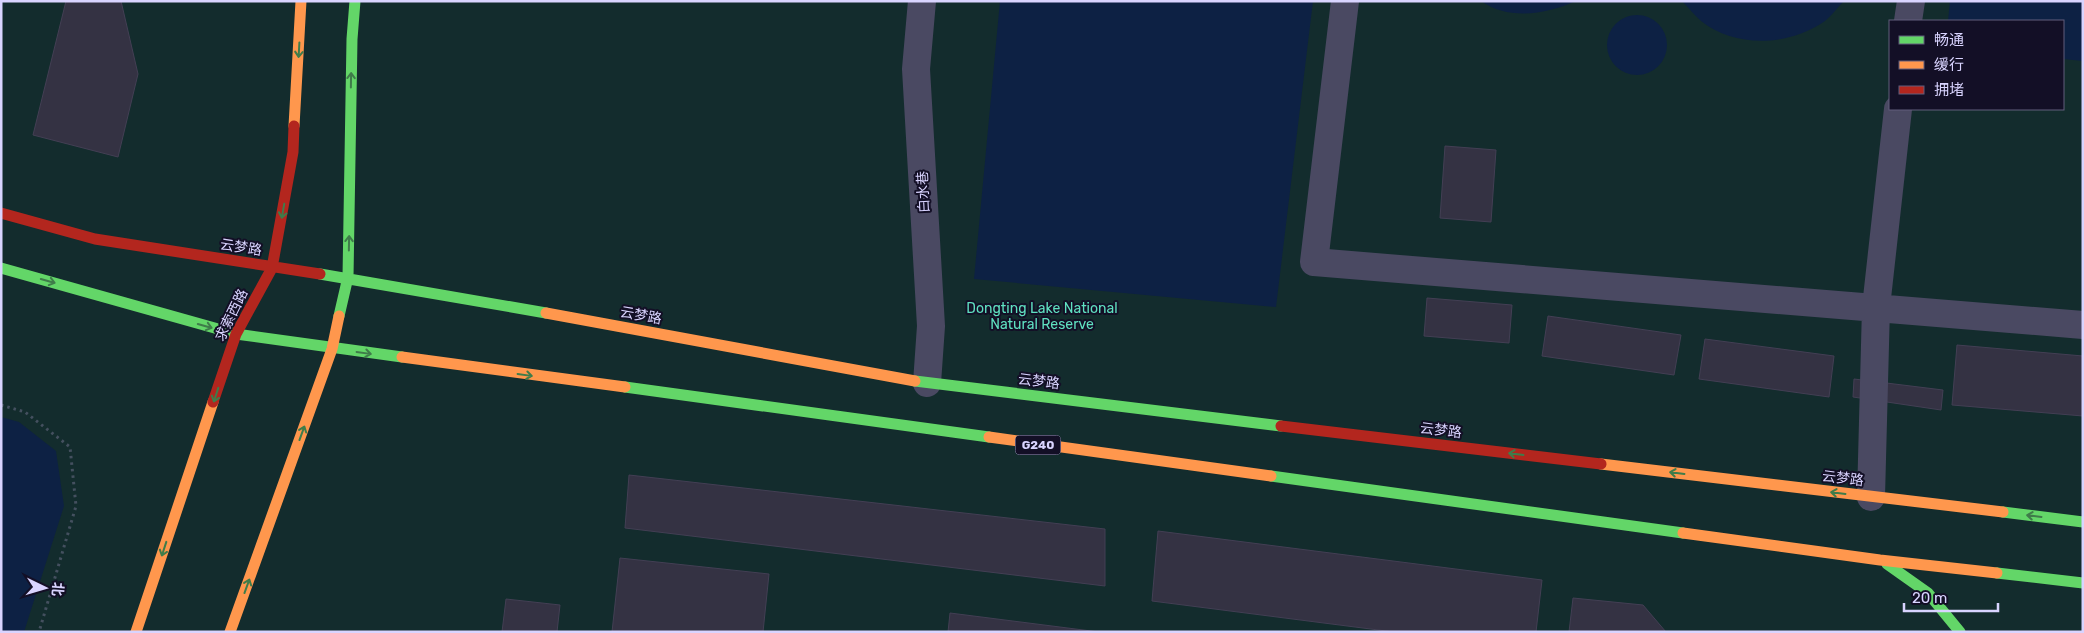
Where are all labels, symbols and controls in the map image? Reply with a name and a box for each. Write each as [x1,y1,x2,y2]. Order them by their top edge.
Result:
legend [1889,20,2064,110]
text: 畅通 [1934,31,1964,49]
one-way arrow [294,42,303,58]
text: 缓行 [1934,56,1964,74]
one-way arrow [346,72,356,88]
text: 拥堵 [1934,81,1964,99]
street label: 白水巷 [914,171,933,213]
one-way arrow [277,203,287,219]
one-way arrow [344,235,354,251]
street label: 云梦路 [219,236,263,259]
one-way arrow [40,277,56,287]
street label: 求索西路 [212,286,251,344]
park label: Dongting Lake National Natural Reserve [966,300,1118,333]
street label: 云梦路 [619,303,663,328]
one-way arrow [196,321,212,331]
one-way arrow [356,348,372,358]
one-way arrow [517,370,533,380]
street label: 云梦路 [1017,371,1061,392]
one-way arrow [210,387,220,403]
street label: 云梦路 [1419,420,1463,441]
one-way arrow [298,426,307,441]
road number: G240 [1016,436,1060,454]
one-way arrow [1508,449,1524,459]
one-way arrow [1669,468,1685,478]
street label: 云梦路 [1821,468,1865,489]
one-way arrow [1831,488,1847,498]
one-way arrow [2027,511,2043,521]
one-way arrow [159,541,168,557]
north arrow [20,563,70,613]
one-way arrow [243,579,252,594]
scale bar [1904,580,1998,612]
text: 北 [48,581,67,597]
text: 20 m [1912,589,1947,607]

